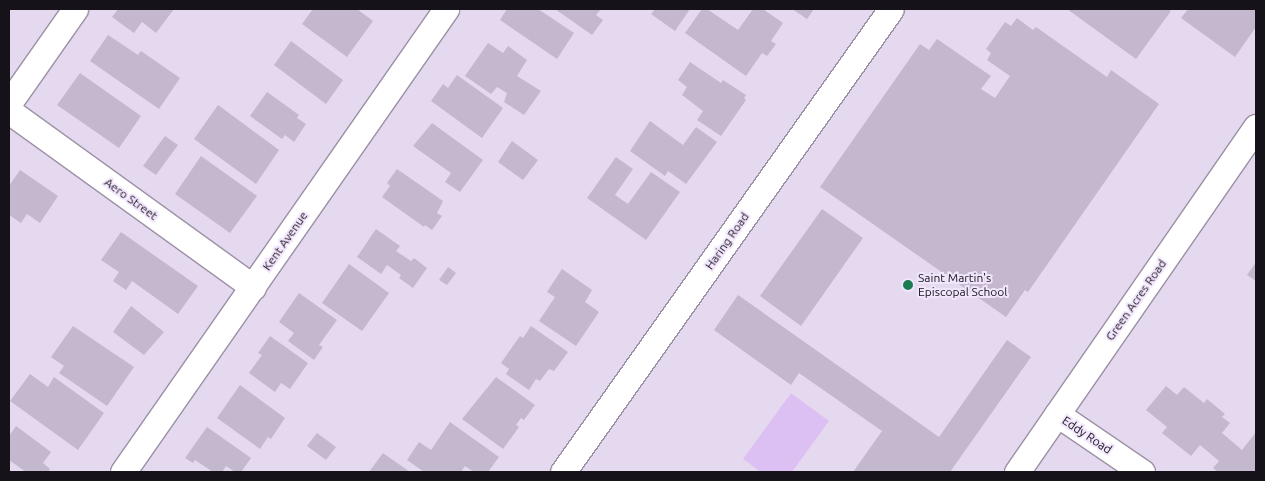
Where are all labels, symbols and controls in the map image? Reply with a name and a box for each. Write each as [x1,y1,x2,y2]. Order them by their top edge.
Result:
street label: Aero Street [102,175,160,223]
street label: Kent Avenue [259,209,311,273]
street label: Haring Road [702,210,752,272]
street label: Green Acres Road [1103,257,1169,343]
place label: Saint Martin's Episcopal School [918,271,1007,299]
marker: Saint Martin's Episcopal School [902,279,914,291]
street label: Eddy Road [1059,413,1115,457]

